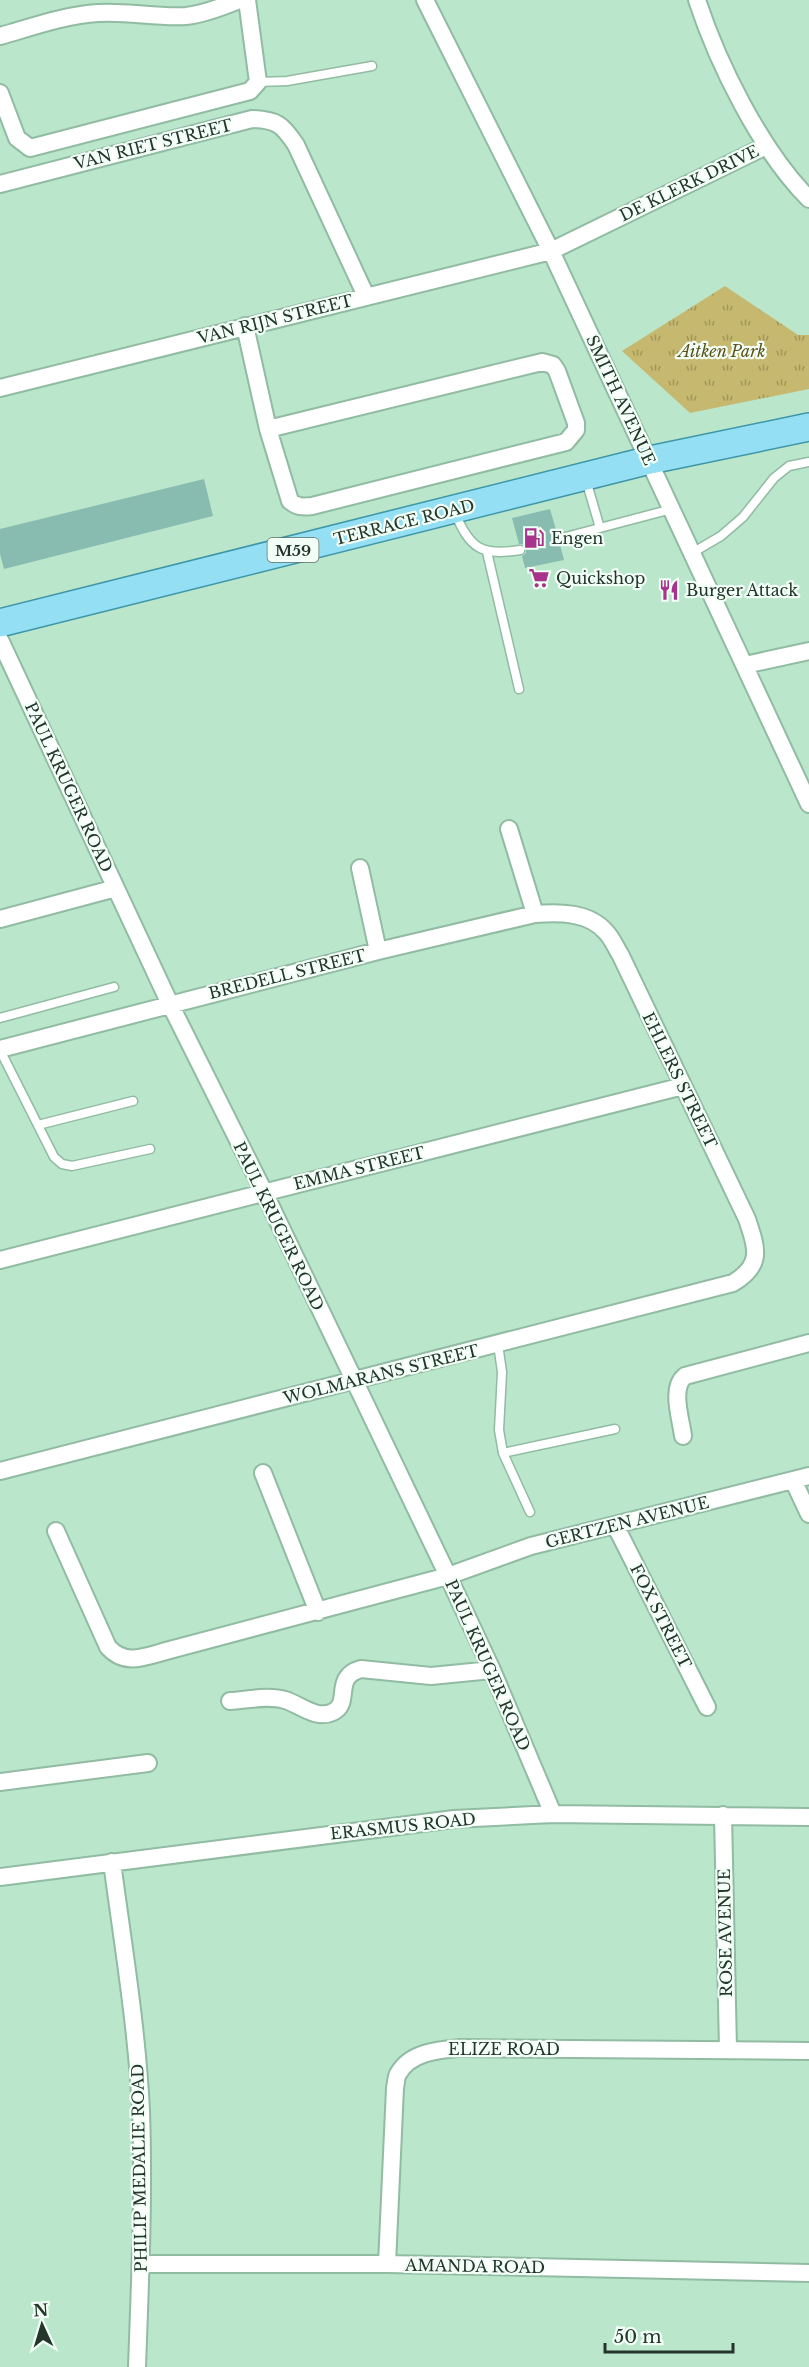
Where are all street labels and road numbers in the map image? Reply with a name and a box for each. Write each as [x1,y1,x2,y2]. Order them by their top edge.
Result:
street label: VAN RIET STREET [71,115,234,174]
street label: DE KLERK DRIVE [616,141,762,225]
street label: VAN RIJN STREET [194,290,355,348]
street label: SMITH AVENUE [582,332,660,468]
street label: TERRACE ROAD [332,495,476,549]
road number: M59 [268,538,318,562]
street label: PAUL KRUGER ROAD [21,699,117,875]
street label: BREDELL STREET [206,945,368,1003]
street label: EHLERS STREET [638,1009,722,1151]
street label: PAUL KRUGER ROAD [229,1138,329,1314]
street label: EMMA STREET [291,1142,427,1194]
street label: WOLMARANS STREET [280,1340,481,1408]
street label: GERTZEN AVENUE [543,1492,711,1552]
street label: FOX STREET [626,1561,696,1672]
street label: PAUL KRUGER ROAD [441,1576,535,1754]
street label: ERASMUS ROAD [329,1808,477,1844]
street label: ROSE AVENUE [714,1869,736,1997]
street label: ELIZE ROAD [448,2039,560,2059]
street label: PHILIP MEDALIE ROAD [127,2063,151,2273]
street label: AMANDA ROAD [404,2255,545,2277]

